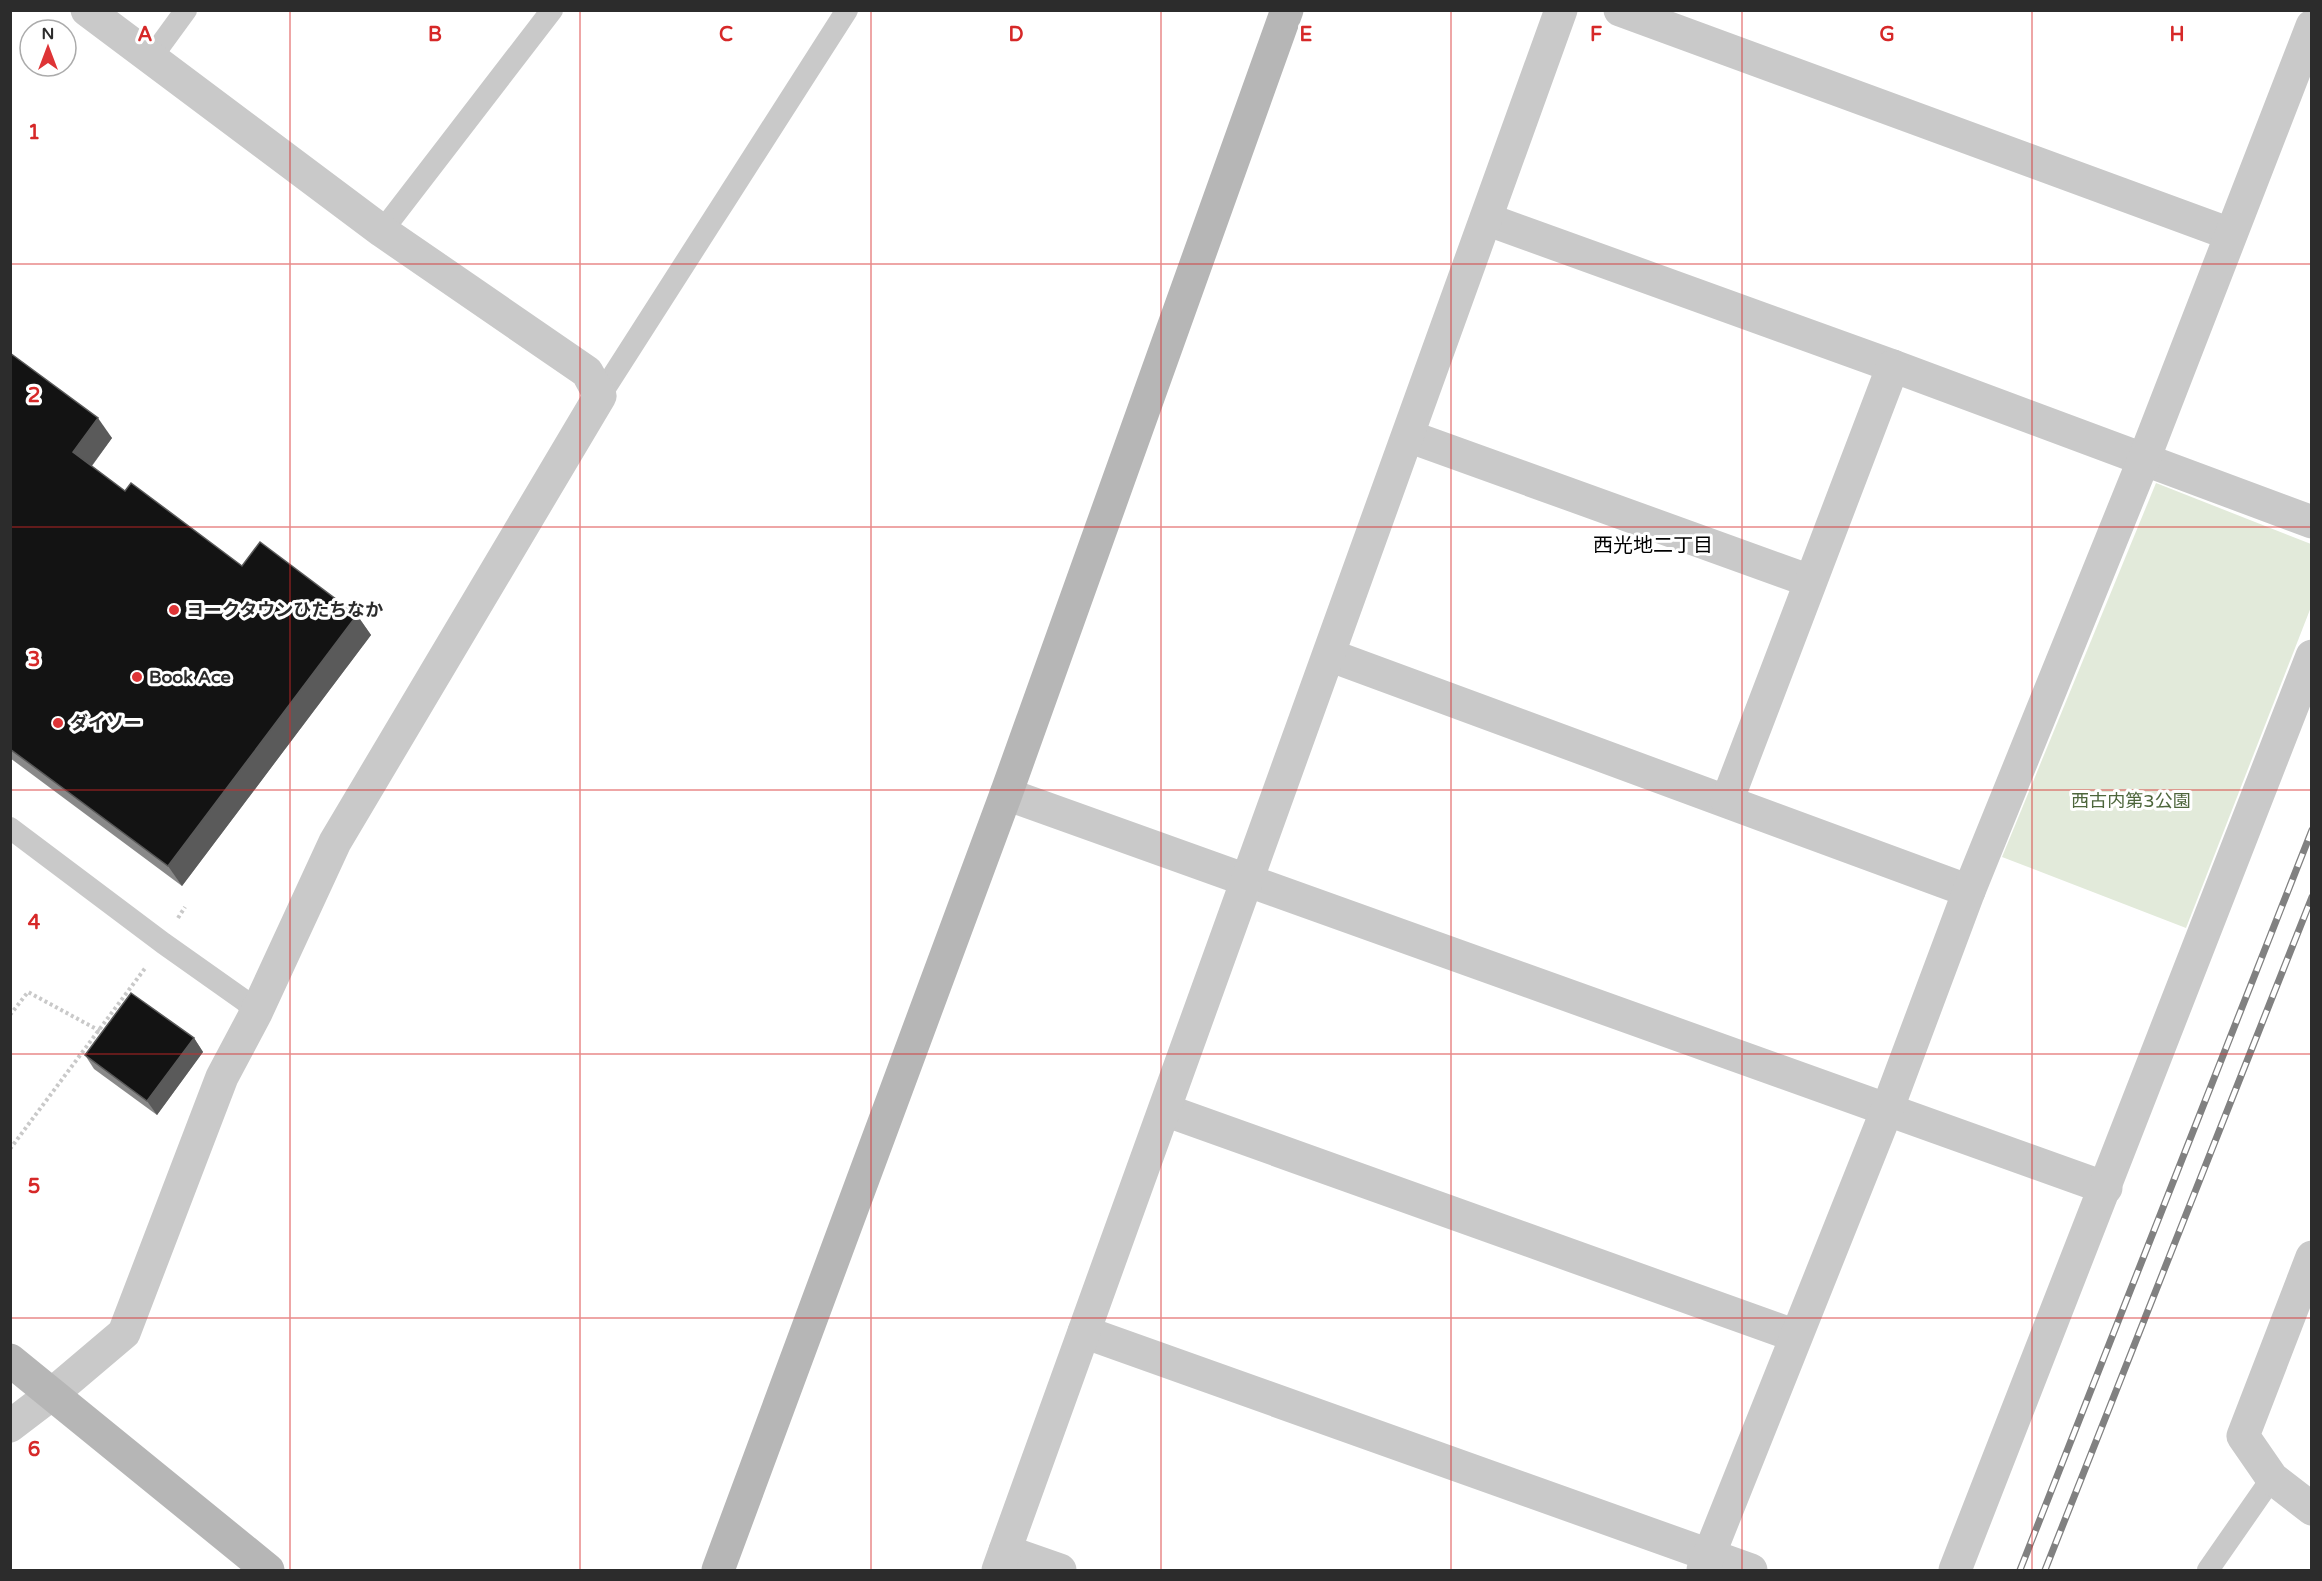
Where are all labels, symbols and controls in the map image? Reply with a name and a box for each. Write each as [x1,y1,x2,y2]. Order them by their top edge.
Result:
north arrow [18,18,78,78]
text: A [138,23,153,47]
text: B [428,23,442,47]
text: C [719,23,733,47]
text: D [1008,23,1024,47]
text: E [1300,23,1313,47]
text: F [1590,23,1602,47]
text: G [1879,23,1895,47]
text: H [2169,23,2185,47]
text: N [42,24,54,44]
text: 1 [28,121,40,145]
text: 2 [28,384,40,408]
district label: 西光地二丁目 [1593,534,1713,558]
place label: ヨークタウンひたちなか [186,599,383,621]
marker: ヨークタウンひたちなか [167,603,181,617]
text: 3 [28,648,40,672]
place label: Book Ace [149,666,231,688]
marker: Book Ace [130,670,144,684]
place label: ダイソー [70,712,142,734]
marker: ダイソー [51,716,65,730]
park label: 西古内第3公園 [2071,790,2191,812]
text: 4 [28,911,41,935]
text: 5 [28,1175,40,1199]
text: 6 [28,1438,40,1462]

